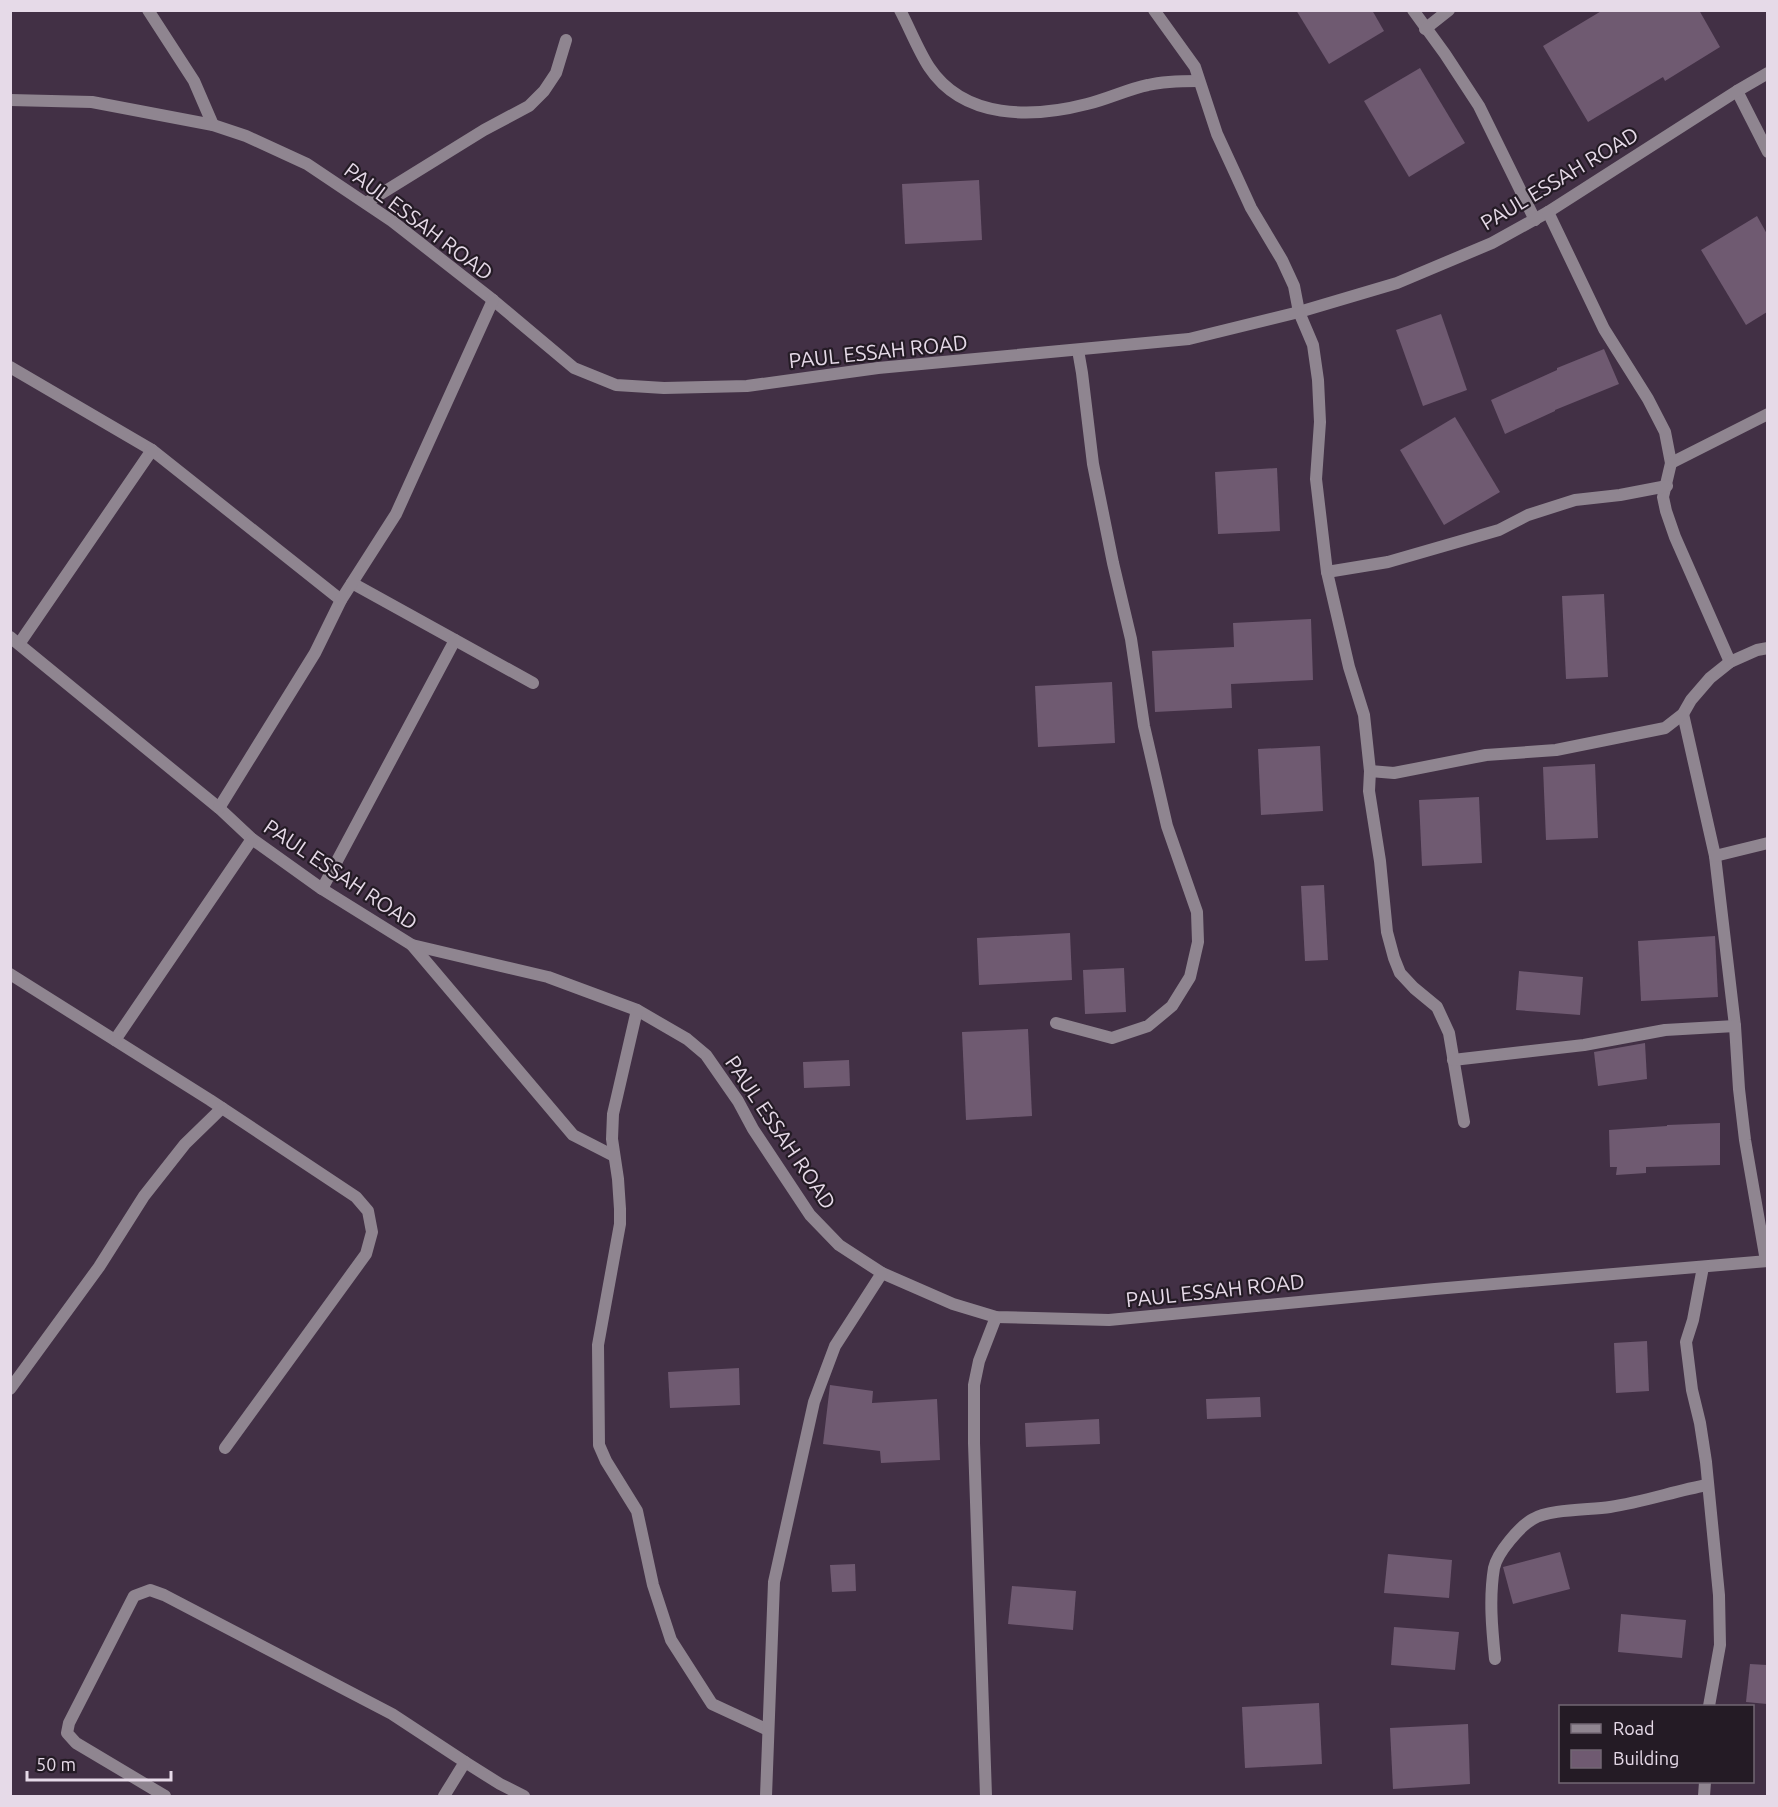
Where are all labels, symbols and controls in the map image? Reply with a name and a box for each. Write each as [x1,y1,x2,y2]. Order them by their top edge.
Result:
street label: PAUL ESSAH ROAD [1476,121,1642,235]
street label: PAUL ESSAH ROAD [340,157,498,285]
street label: PAUL ESSAH ROAD [787,330,969,372]
street label: PAUL ESSAH ROAD [260,814,422,934]
street label: PAUL ESSAH ROAD [721,1051,841,1213]
street label: PAUL ESSAH ROAD [1124,1269,1306,1311]
legend [1559,1705,1754,1783]
text: Road [1613,1718,1655,1738]
scale bar [27,1744,171,1782]
text: Building [1613,1748,1679,1768]
text: 50 m [36,1754,76,1774]

